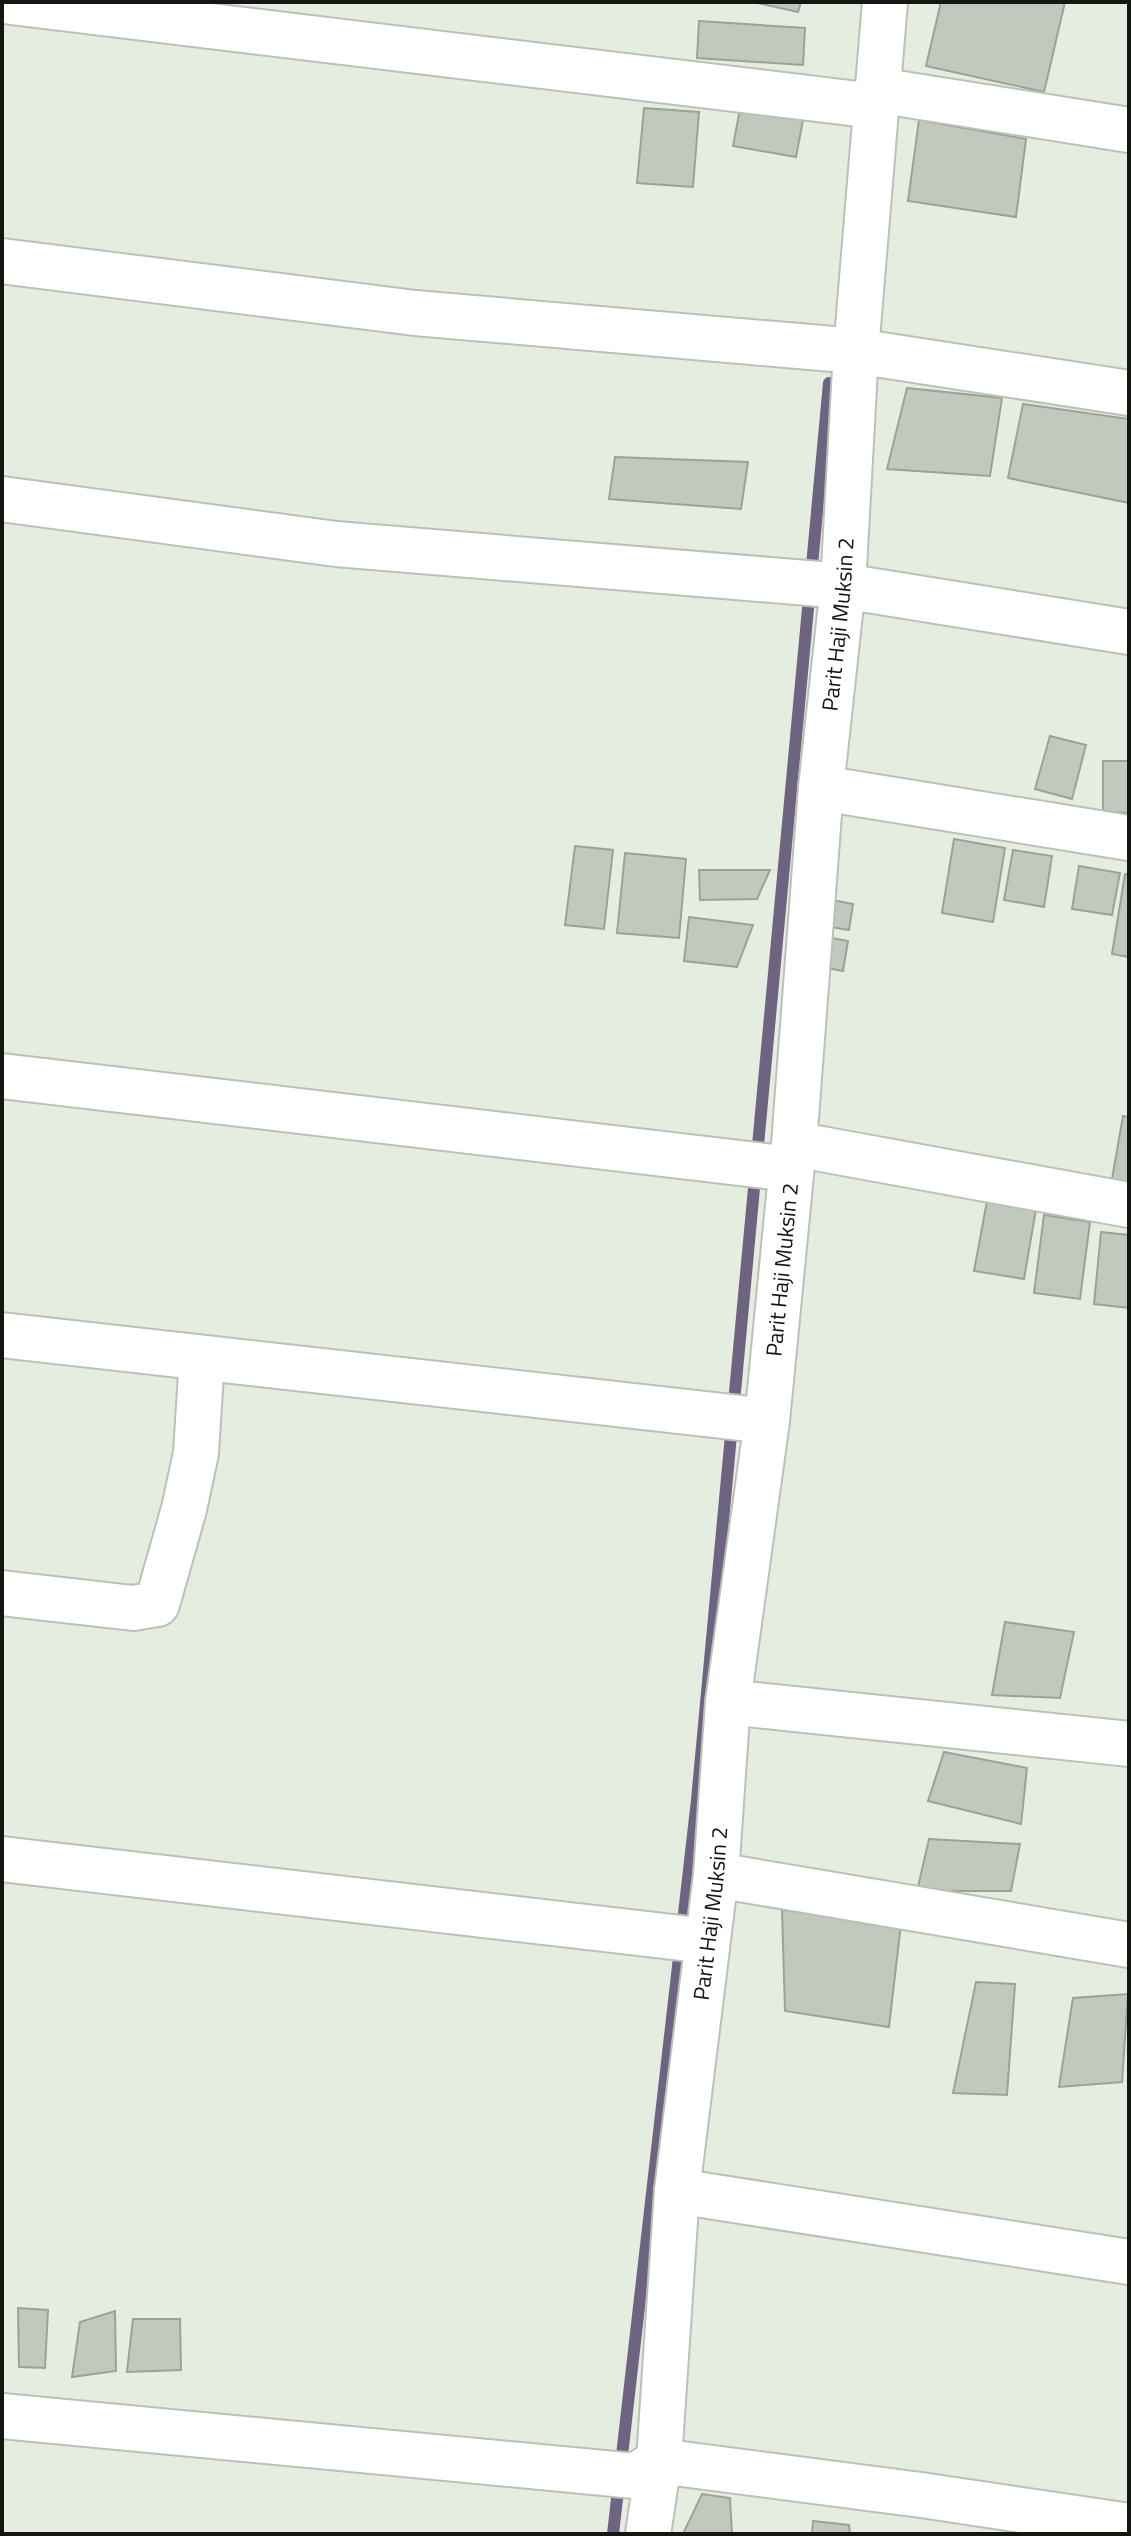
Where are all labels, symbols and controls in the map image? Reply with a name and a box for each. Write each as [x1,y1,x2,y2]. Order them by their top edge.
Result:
street label: Parit Haji Muksin 2 [813,537,863,713]
street label: Parit Haji Muksin 2 [756,1181,807,1358]
street label: Parit Haji Muksin 2 [684,1826,736,2002]

